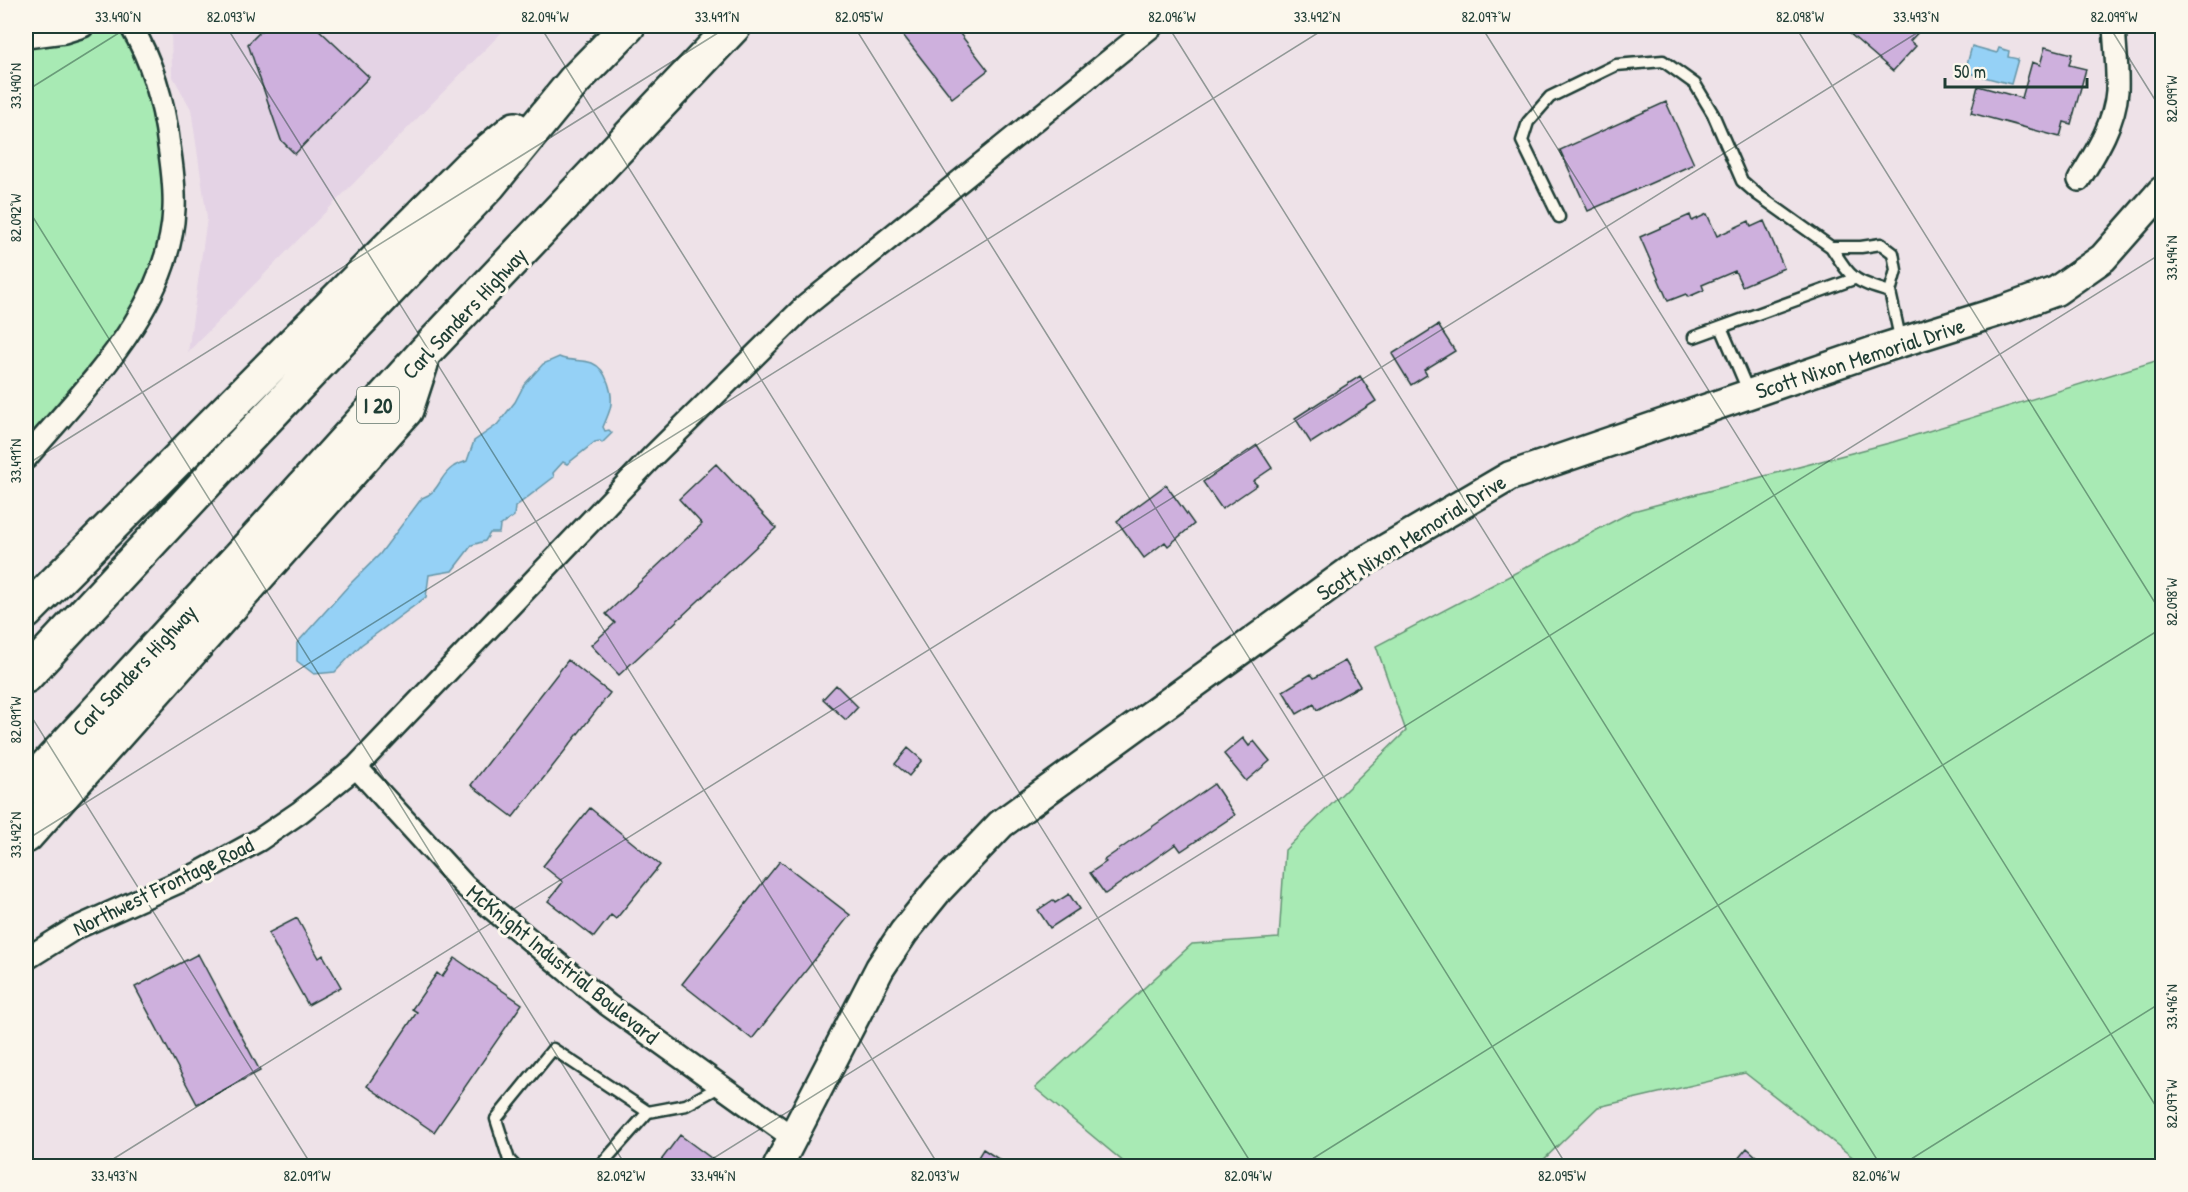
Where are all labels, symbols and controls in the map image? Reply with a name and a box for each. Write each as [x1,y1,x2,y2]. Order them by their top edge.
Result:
text: 33.490°N [95,6,141,27]
text: 82.093°W [207,6,256,27]
text: 82.094°W [521,6,569,27]
text: 33.491°N [695,6,739,27]
text: 82.095°W [835,6,884,27]
text: 82.096°W [1148,6,1197,27]
text: 33.492°N [1294,6,1340,27]
text: 82.097°W [1461,6,1511,27]
text: 82.098°W [1776,6,1825,27]
text: 33.493°N [1893,6,1939,27]
text: 82.099°W [2090,6,2138,27]
scale bar [1945,51,2088,89]
text: 50 m [1954,59,1986,84]
text: 33.490°N [5,63,26,109]
text: 82.099°W [2161,75,2182,123]
text: 82.092°W [5,193,26,242]
text: 33.494°N [2161,236,2182,280]
street label: Carl Sanders Highway [395,240,533,386]
street label: Scott Nixon Memorial Drive [1752,310,1969,406]
road number: I 20 [357,387,399,423]
text: 33.491°N [5,439,26,483]
street label: Scott Nixon Memorial Drive [1311,466,1512,608]
text: 82.098°W [2161,577,2182,626]
street label: Carl Sanders Highway [65,597,203,743]
text: 82.091°W [5,696,26,744]
text: 33.492°N [5,812,26,858]
street label: Northwest Frontage Road [68,829,259,943]
street label: McKnight Industrial Boulevard [461,877,666,1051]
text: 33.496°N [2161,984,2182,1030]
text: 82.097°W [2161,1079,2182,1129]
text: 33.493°N [91,1165,137,1186]
text: 82.091°W [283,1165,331,1186]
text: 82.092°W [597,1165,646,1186]
text: 33.494°N [691,1165,735,1186]
text: 82.093°W [911,1165,960,1186]
text: 82.094°W [1224,1165,1272,1186]
text: 82.095°W [1538,1165,1587,1186]
text: 82.096°W [1852,1165,1901,1186]

